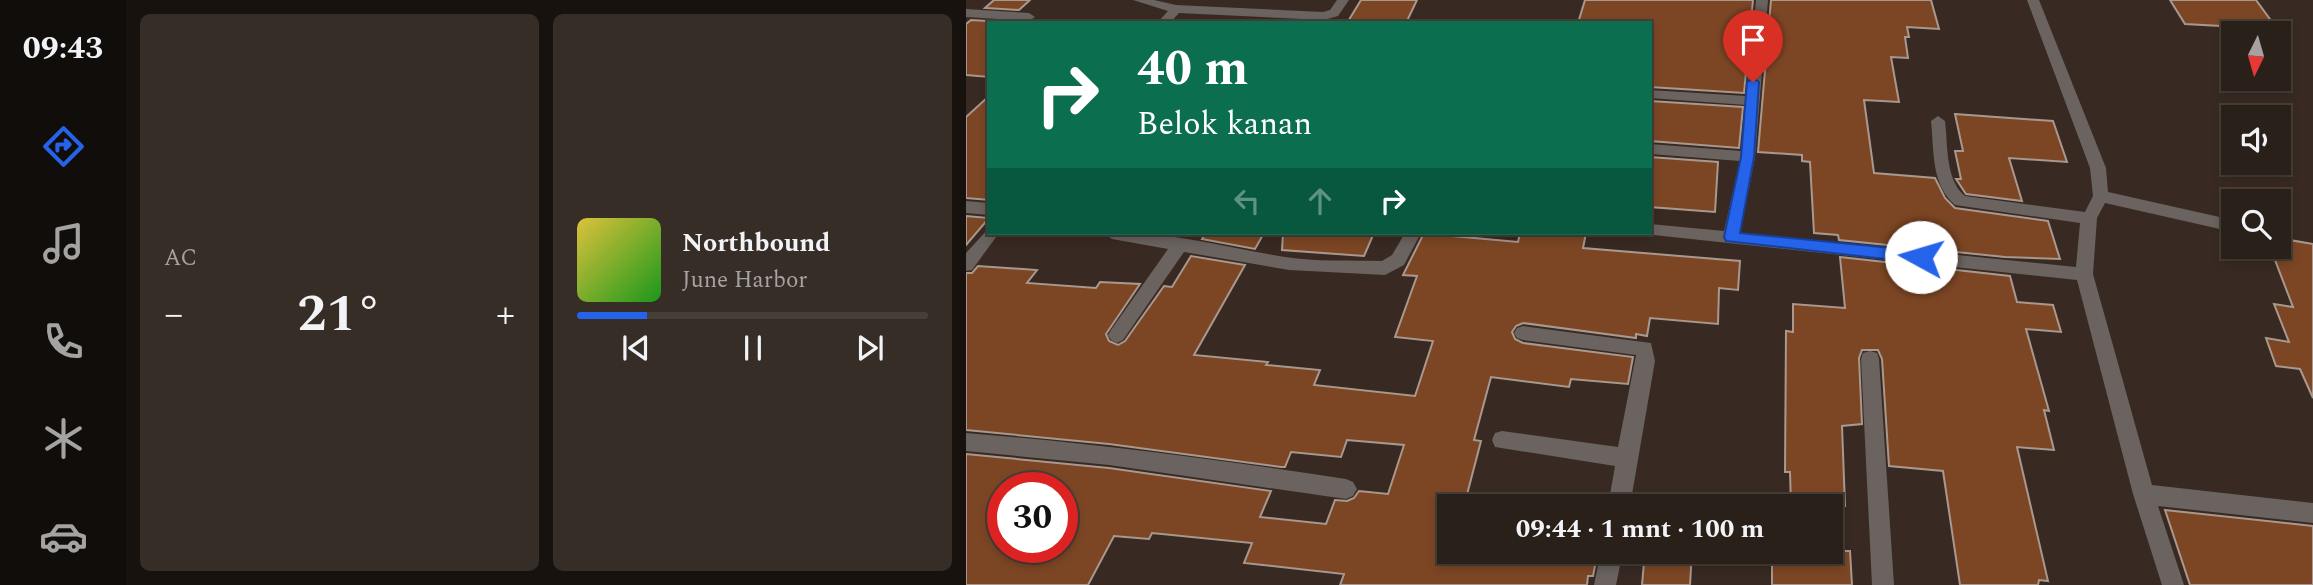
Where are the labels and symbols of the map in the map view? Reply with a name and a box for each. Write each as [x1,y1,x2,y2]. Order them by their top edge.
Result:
pin [1723,10,1783,82]
north arrow [2221,21,2291,91]
position arrow [1884,220,1958,294]
speed limit sign: 30 [987,472,1078,563]

